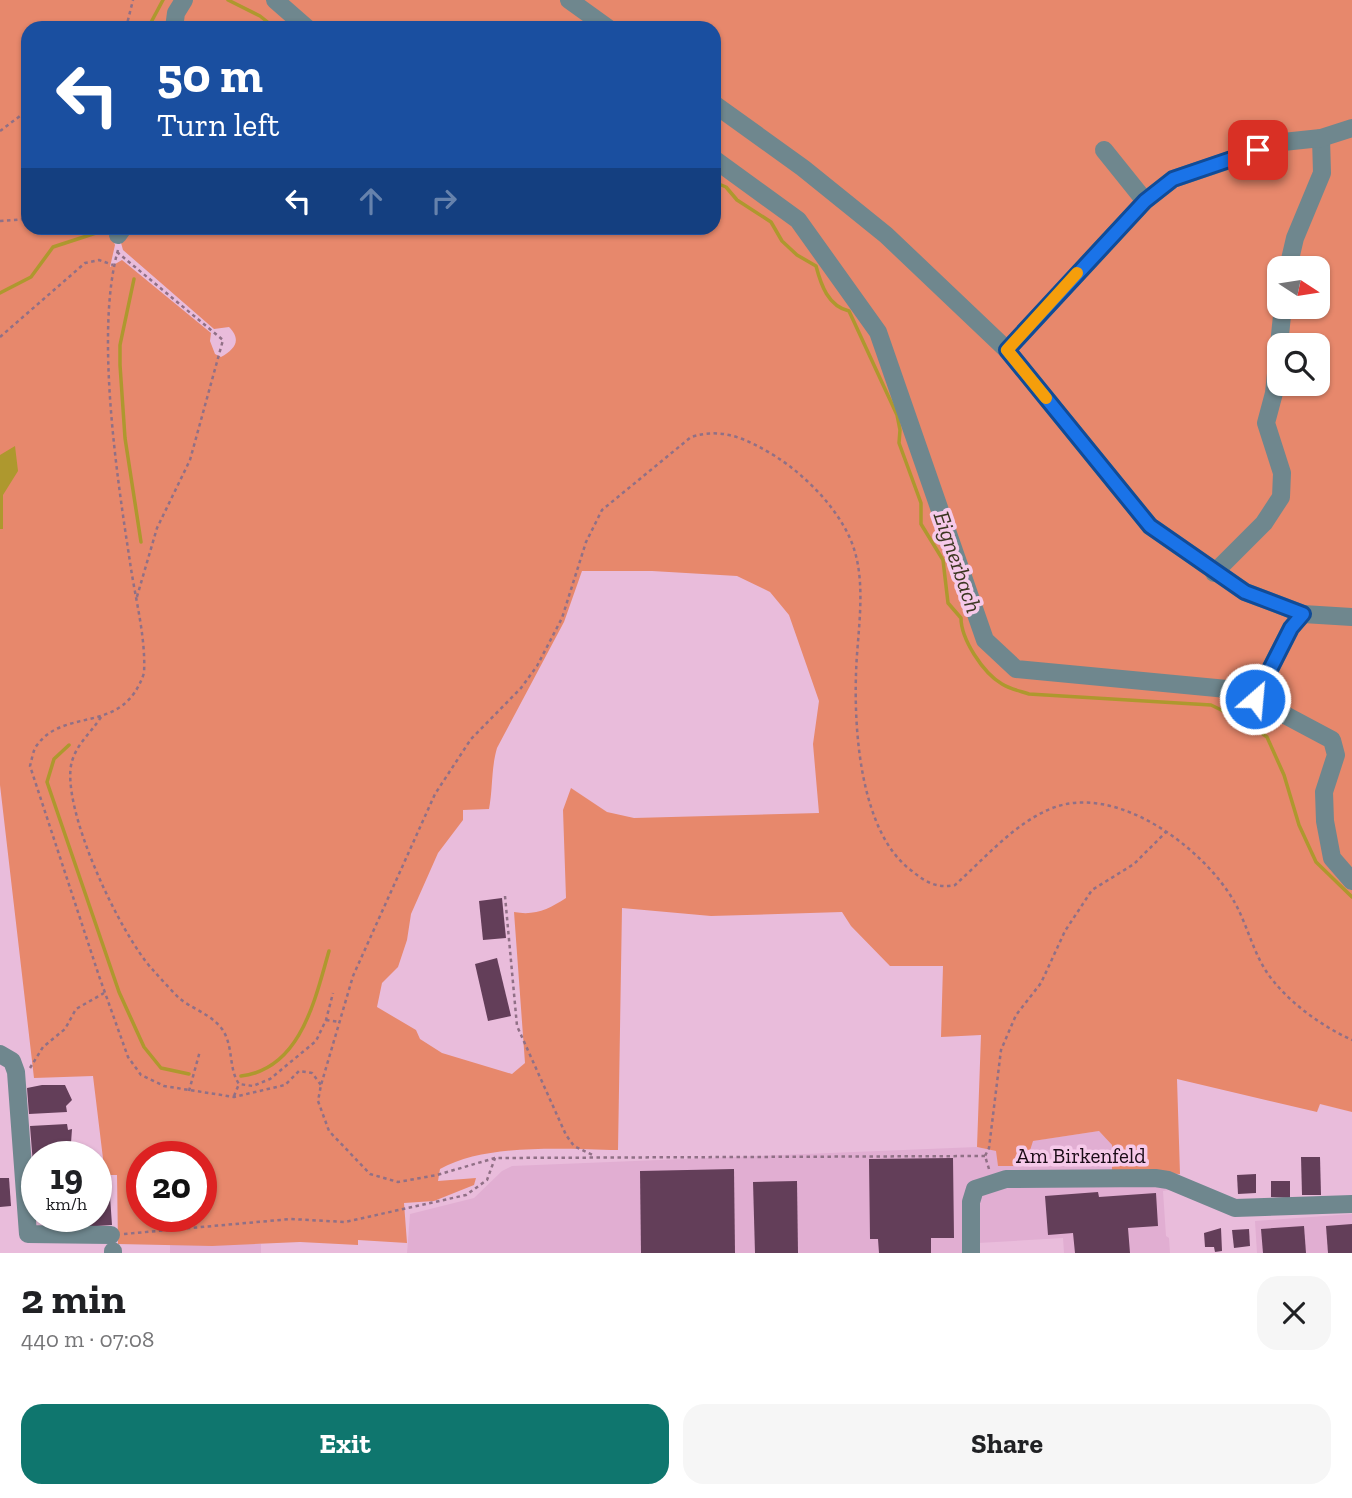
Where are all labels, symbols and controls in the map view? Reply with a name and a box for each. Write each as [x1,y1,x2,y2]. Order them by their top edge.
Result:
text: 50 m [157,46,263,105]
icon: left [42,49,133,140]
text: Turn left [157,106,279,144]
pin [1228,120,1288,180]
icon: arrive [1239,131,1277,169]
icon: left [279,182,317,220]
icon: ahead [352,182,390,220]
icon: right [425,182,463,220]
north arrow [1267,256,1330,318]
map controls [1267,256,1330,396]
button: search [1267,333,1330,396]
water label: Eignerbach [928,507,988,617]
position arrow [1218,662,1292,736]
speed limit sign: 20 [126,1141,217,1232]
street label: Am Birkenfeld [1016,1143,1146,1168]
text: 19 [50,1156,83,1198]
text: km/h [46,1193,87,1215]
text: 2 min [21,1273,126,1324]
button: close [1257,1276,1331,1350]
text: 440 m · 07:08 [21,1325,154,1353]
button: Exit [21,1404,669,1484]
button: Share [683,1404,1331,1484]

